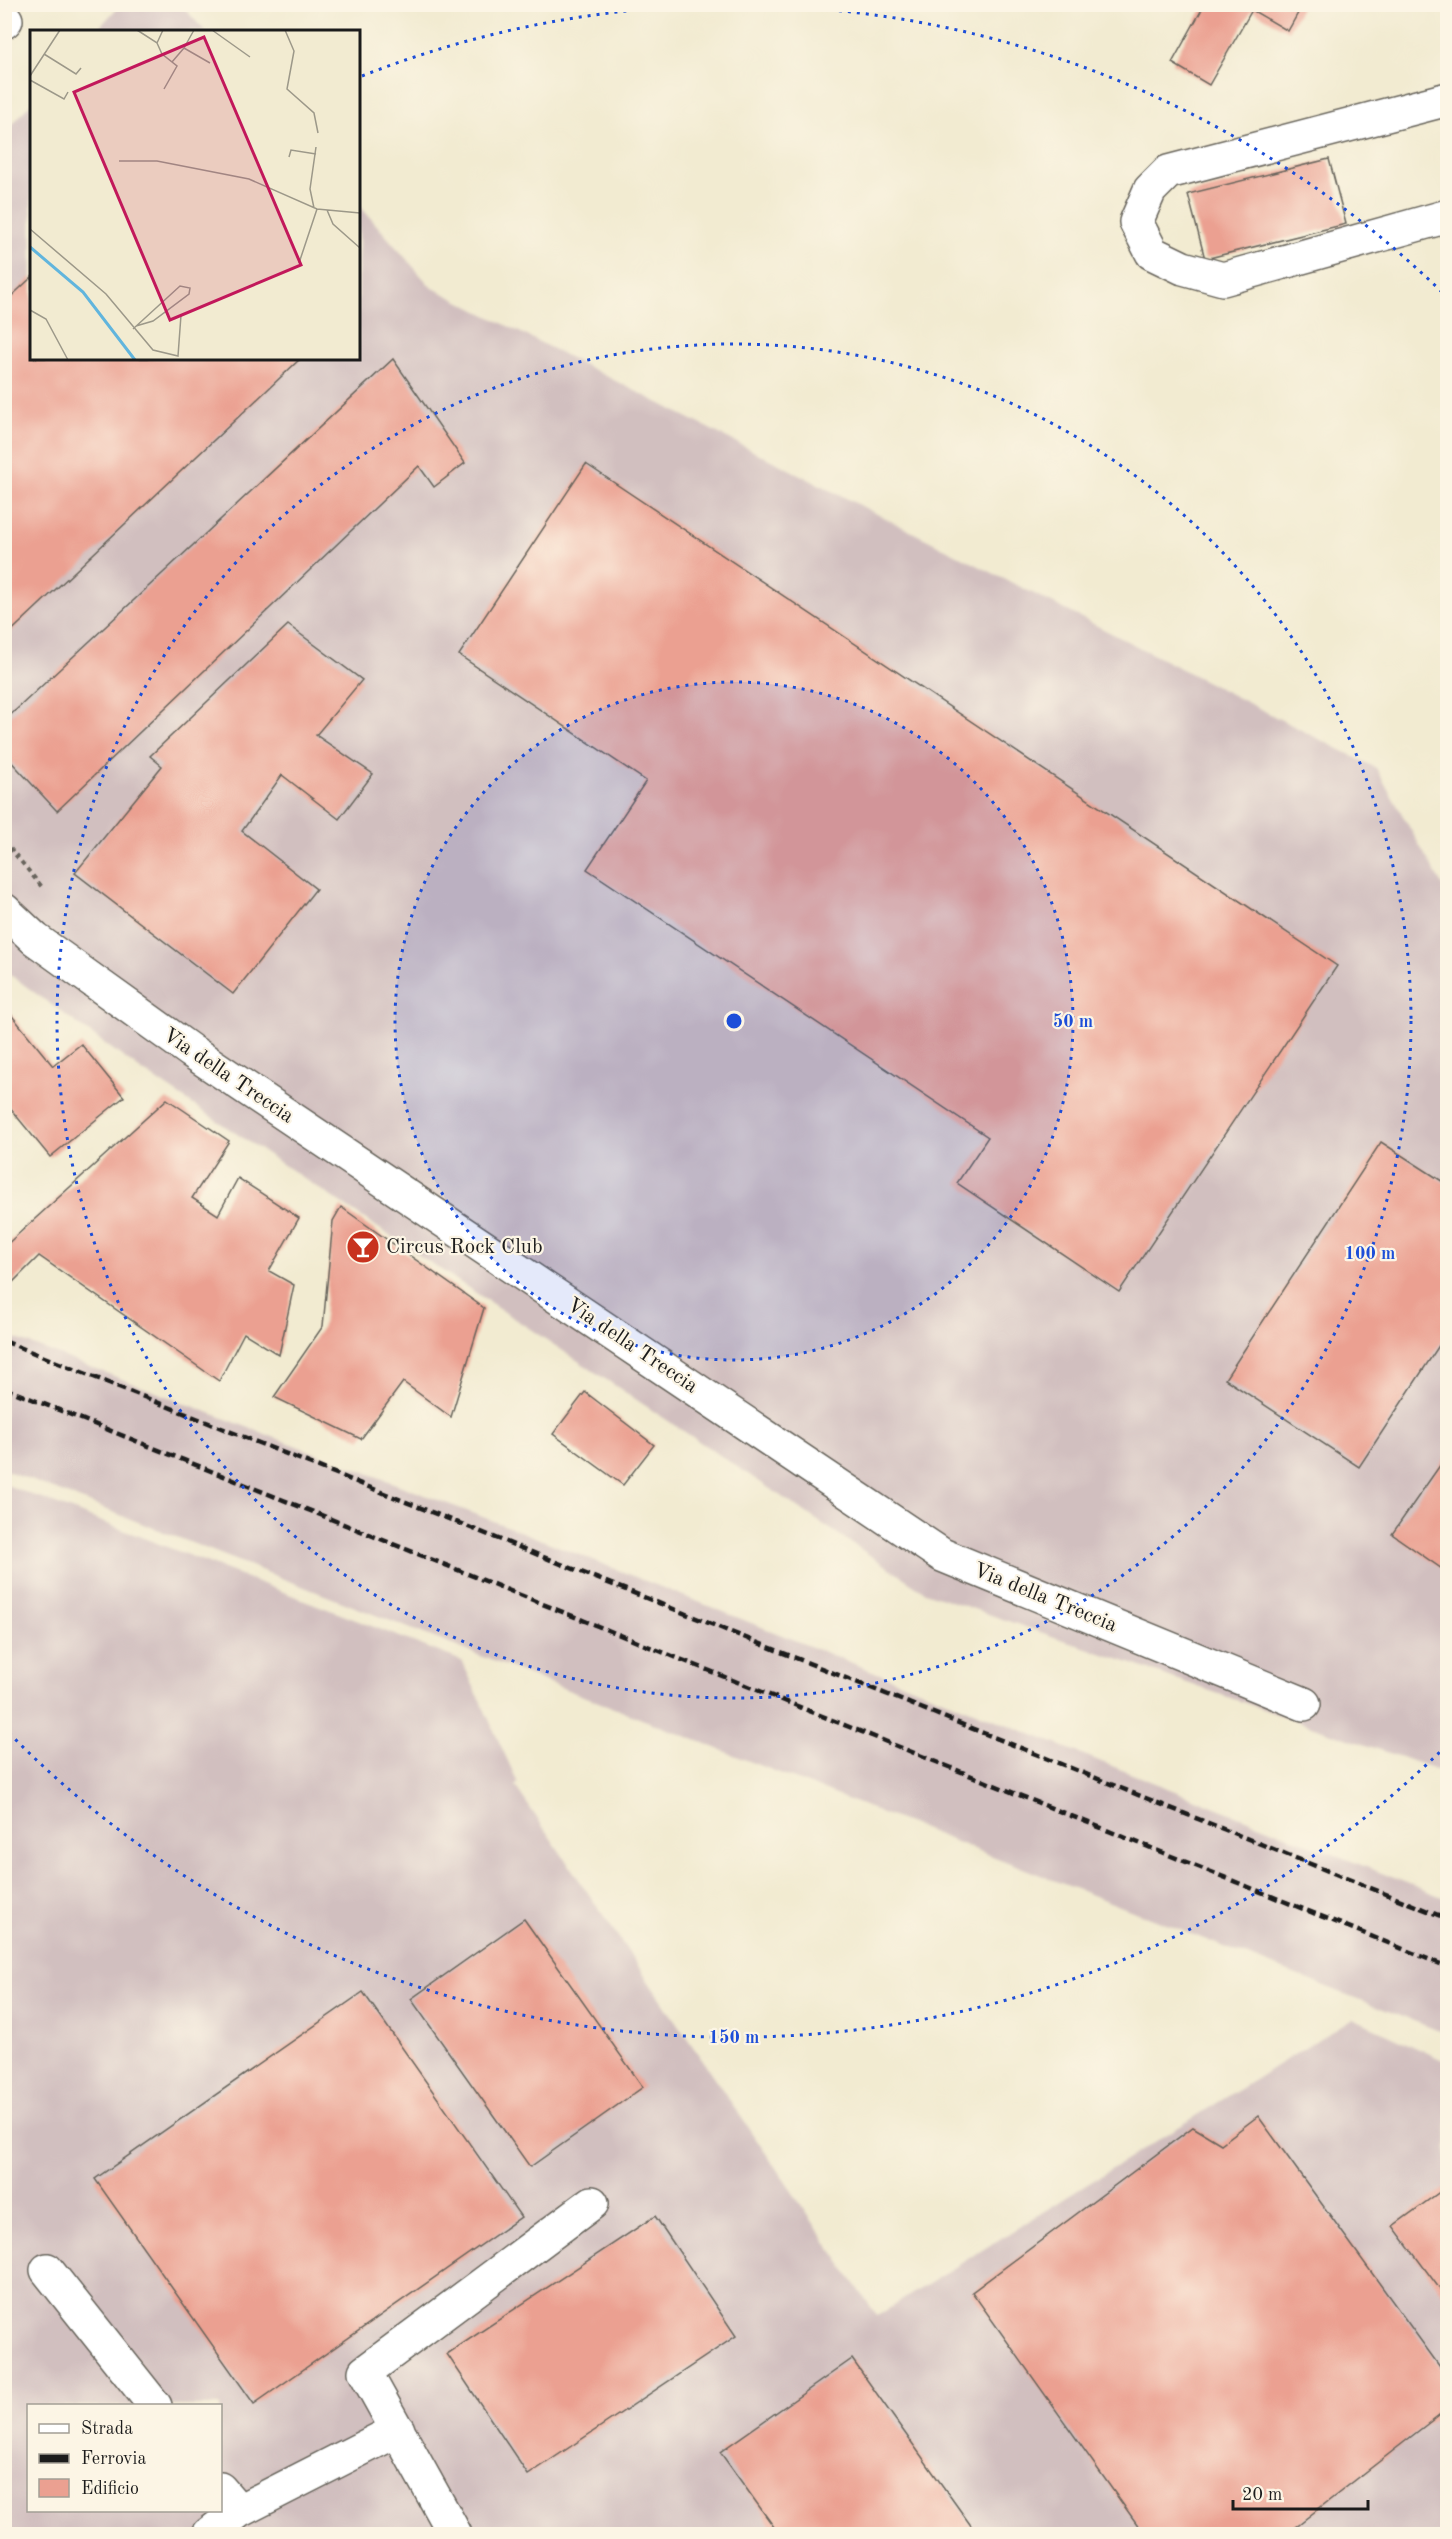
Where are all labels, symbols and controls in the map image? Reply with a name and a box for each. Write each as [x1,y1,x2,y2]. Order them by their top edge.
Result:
inset map [30,30,360,360]
centre of rings [724,1011,744,1031]
text: 50 m [1053,1013,1093,1031]
street label: Via della Treccia [159,1024,297,1128]
bar icon: Circus Rock Club [345,1229,381,1265]
place label: Circus Rock Club [386,1237,543,1258]
text: 100 m [1345,1245,1395,1263]
street label: Via della Treccia [563,1294,701,1398]
street label: Via della Treccia [970,1560,1120,1636]
text: 150 m [709,2029,759,2047]
legend [27,2404,222,2512]
text: Strada [81,2420,133,2438]
text: Ferrovia [81,2450,146,2468]
scale bar [1233,2473,1368,2511]
text: Edificio [81,2480,139,2498]
text: 20 m [1242,2486,1282,2504]

